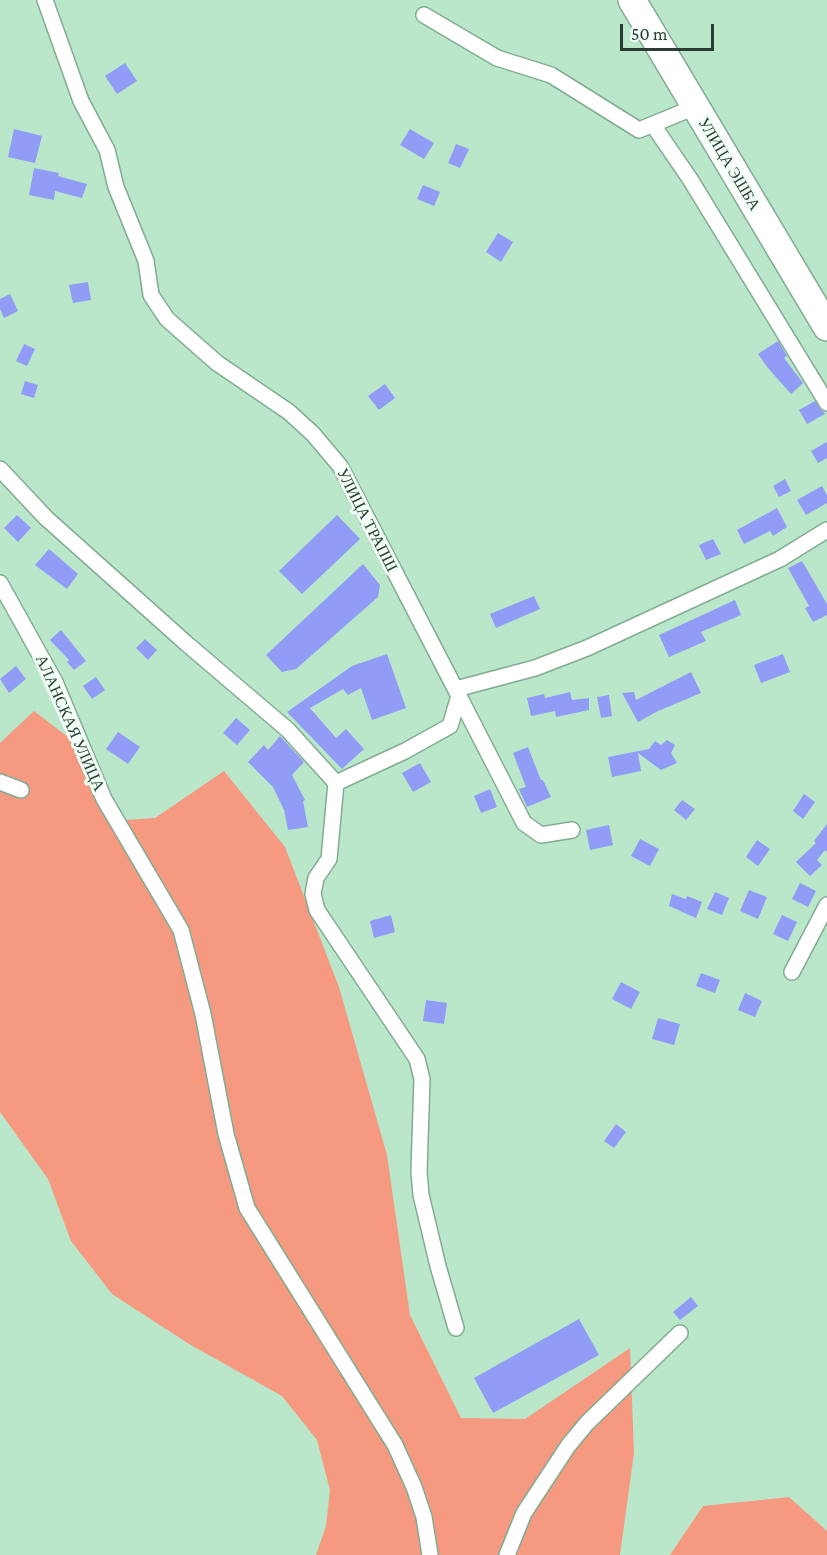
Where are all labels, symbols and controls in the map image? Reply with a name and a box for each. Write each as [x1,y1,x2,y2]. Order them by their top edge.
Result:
scale bar [623,12,718,50]
text: 50 m [631,24,668,44]
street label: УЛИЦА ЭШБА [694,114,764,214]
street label: УЛИЦА ТРАПШ [333,465,401,575]
street label: АЛАНСКАЯ УЛИЦА [31,652,109,794]

